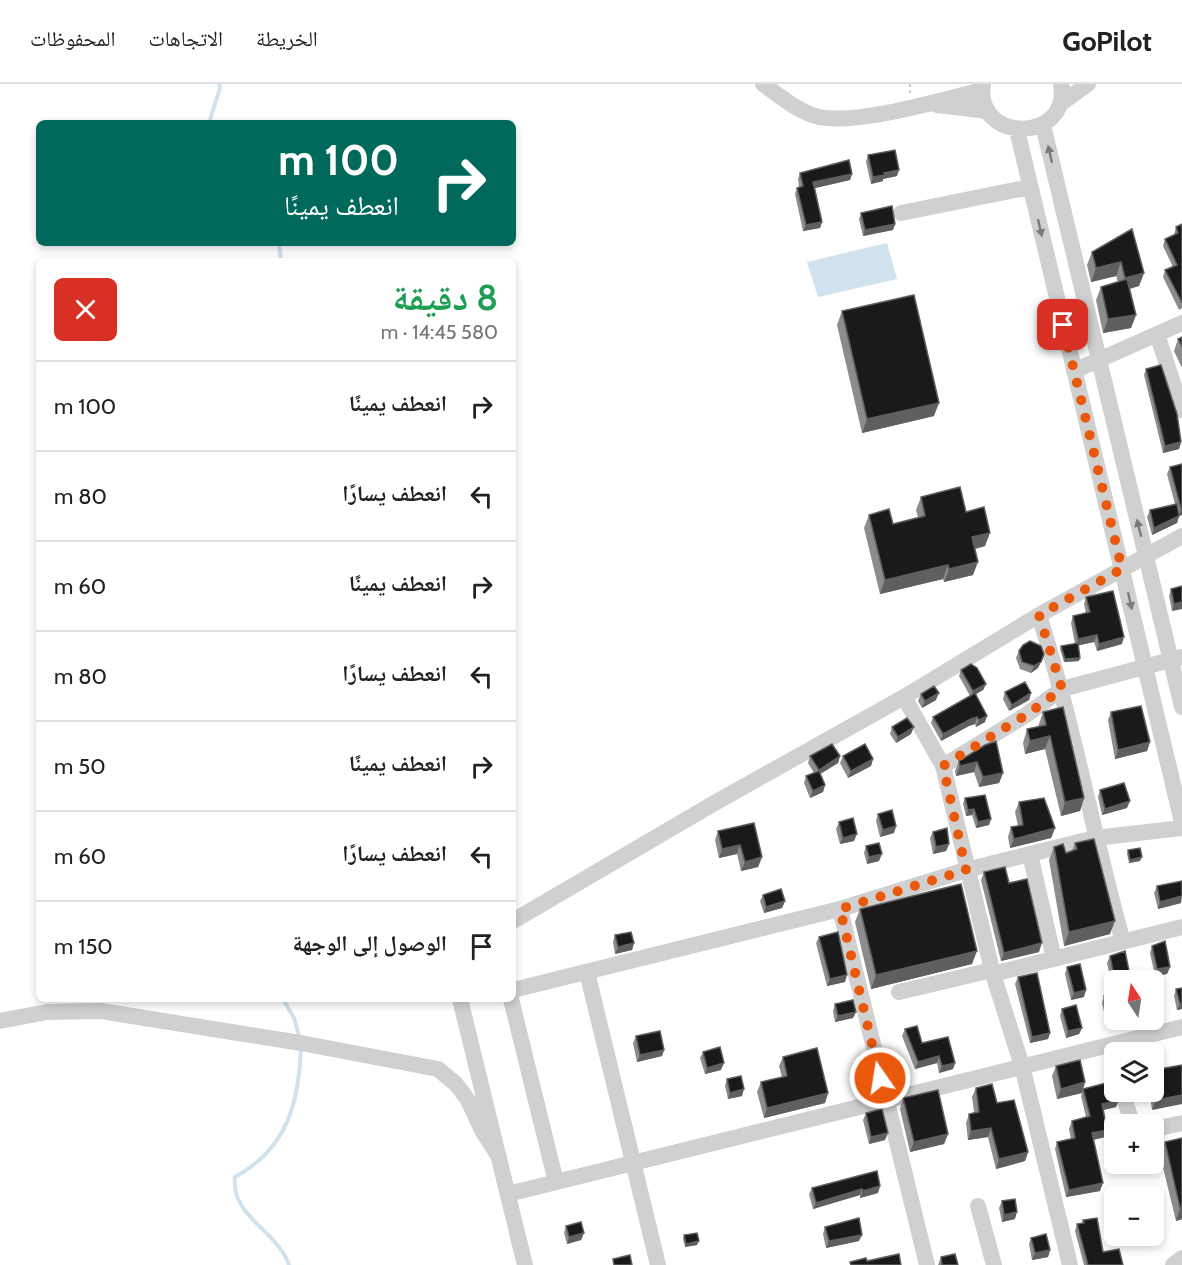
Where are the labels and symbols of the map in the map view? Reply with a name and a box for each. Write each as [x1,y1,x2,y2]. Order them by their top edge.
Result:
one-way arrow [1044,145,1054,163]
one-way arrow [1035,218,1045,237]
pin [1037,299,1088,350]
one-way arrow [1133,518,1143,537]
one-way arrow [1125,592,1135,610]
north arrow [1104,970,1164,1030]
position arrow [848,1046,912,1110]

